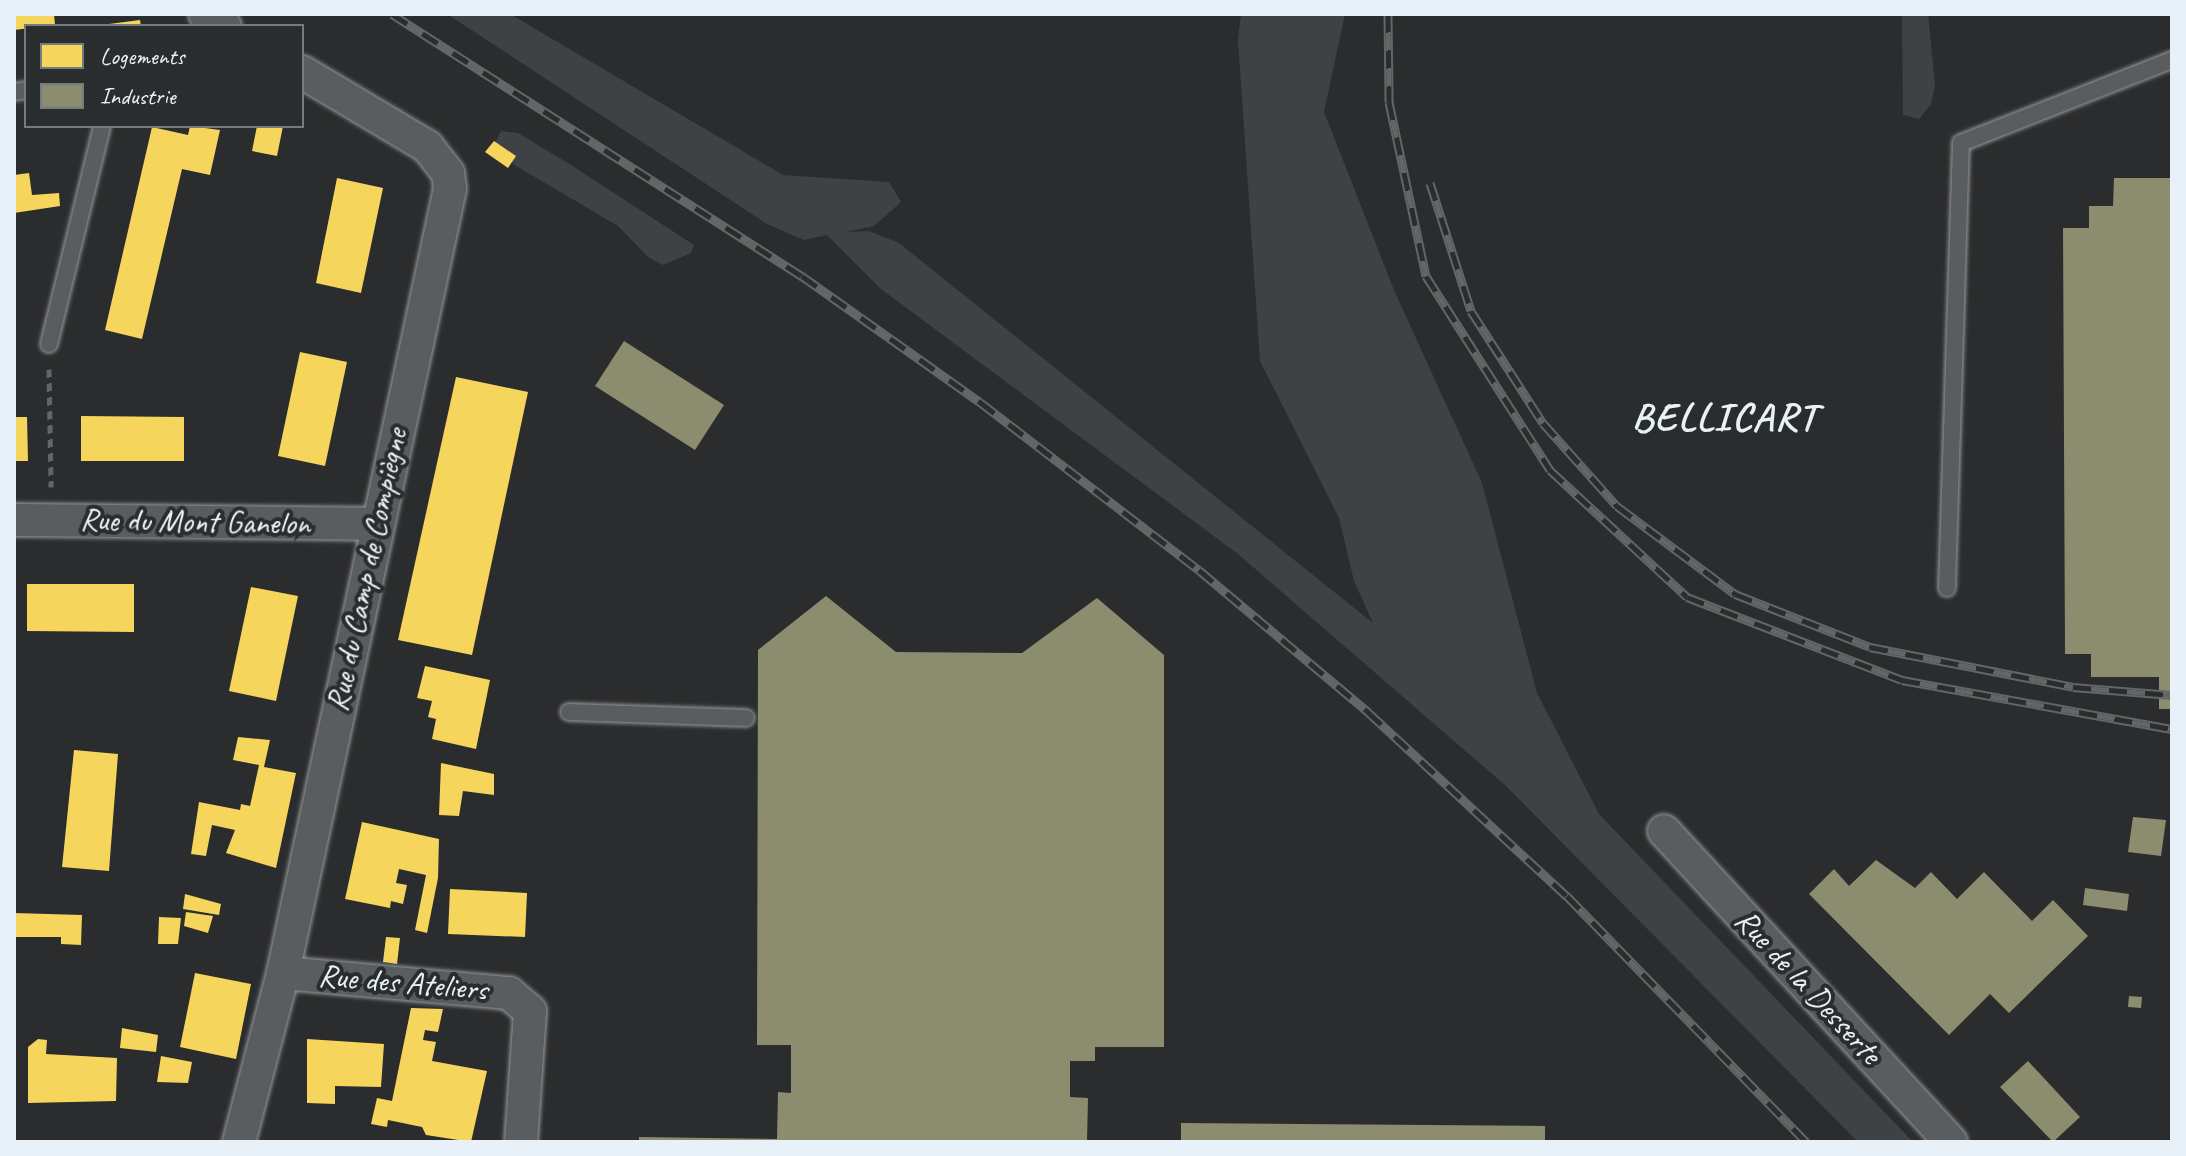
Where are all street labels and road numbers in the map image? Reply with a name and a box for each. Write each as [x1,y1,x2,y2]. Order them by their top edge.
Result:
street label: Rue du Camp de Compiègne [319,427,415,713]
street label: Rue du Mont Ganelon [79,501,311,543]
street label: Rue de la Desserte [1726,901,1890,1073]
street label: Rue des Ateliers [317,957,489,1009]

